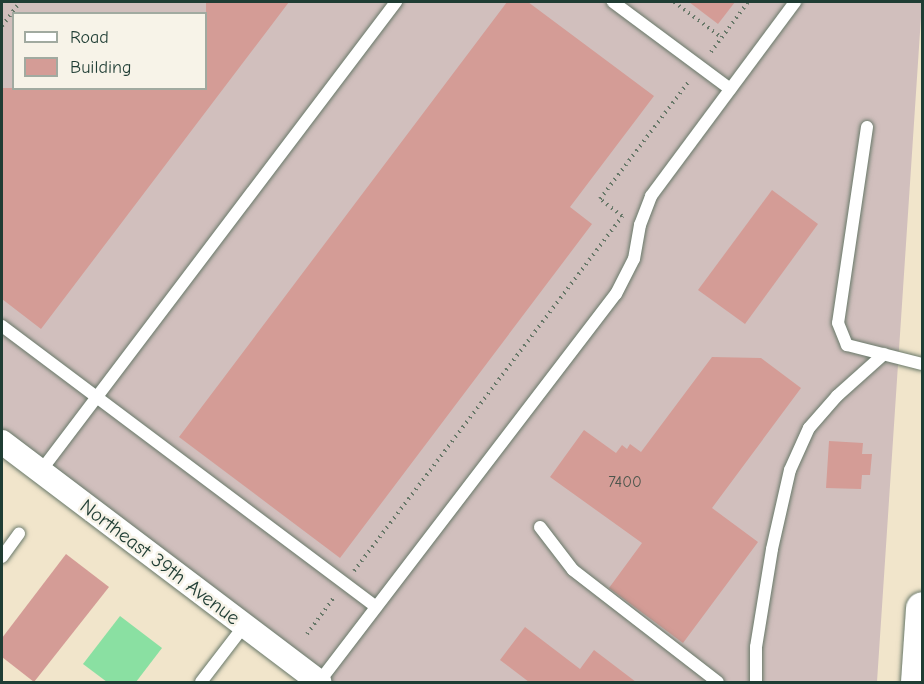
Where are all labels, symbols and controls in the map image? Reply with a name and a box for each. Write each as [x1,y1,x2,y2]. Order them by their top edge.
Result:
legend [12,12,207,90]
text: Road [70,27,109,48]
text: Building [70,57,132,78]
house number: 7400 [608,472,642,492]
street label: Northeast 39th Avenue [75,494,245,630]

